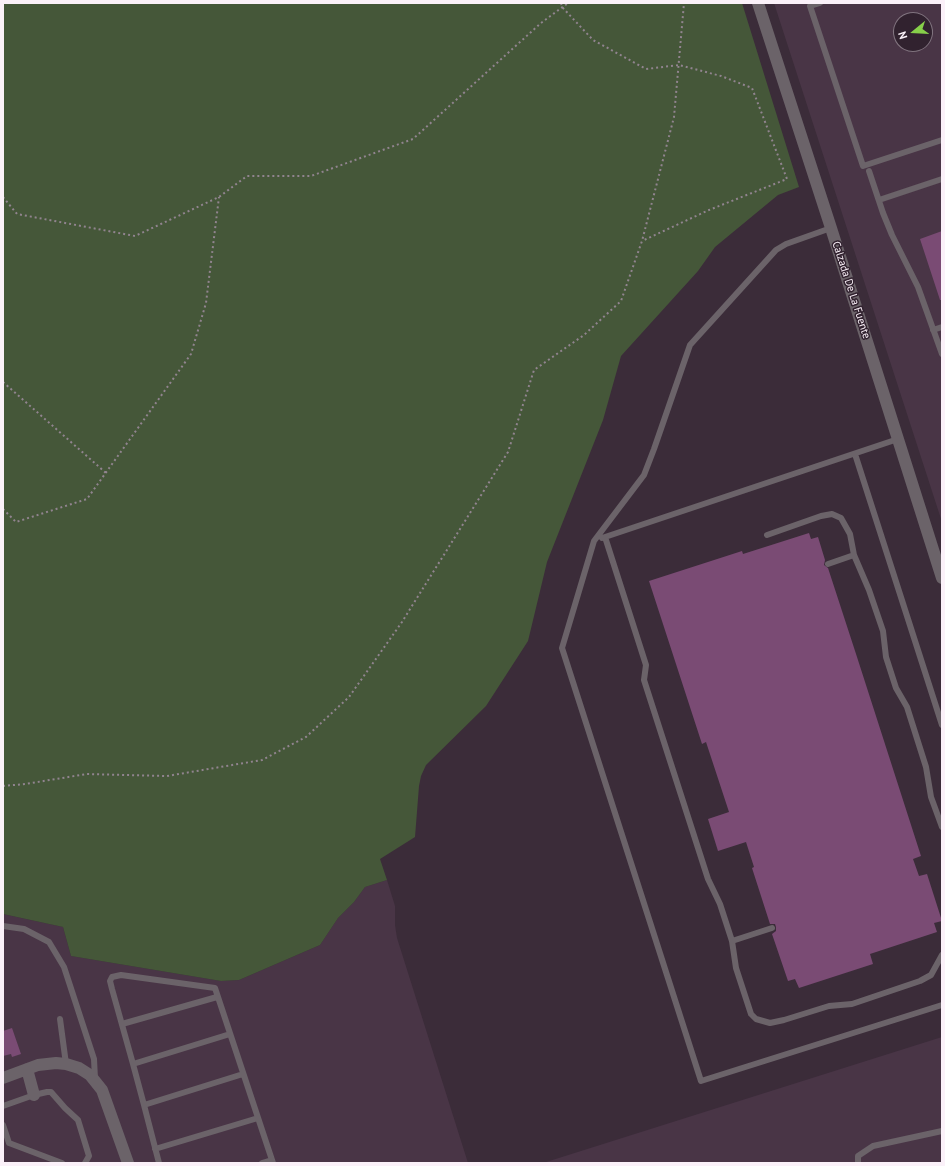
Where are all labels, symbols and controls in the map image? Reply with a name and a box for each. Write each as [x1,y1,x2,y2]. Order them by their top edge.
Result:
north arrow [893,12,933,52]
text: N [895,30,910,41]
street label: Calzada De La Fuente [829,240,873,340]

